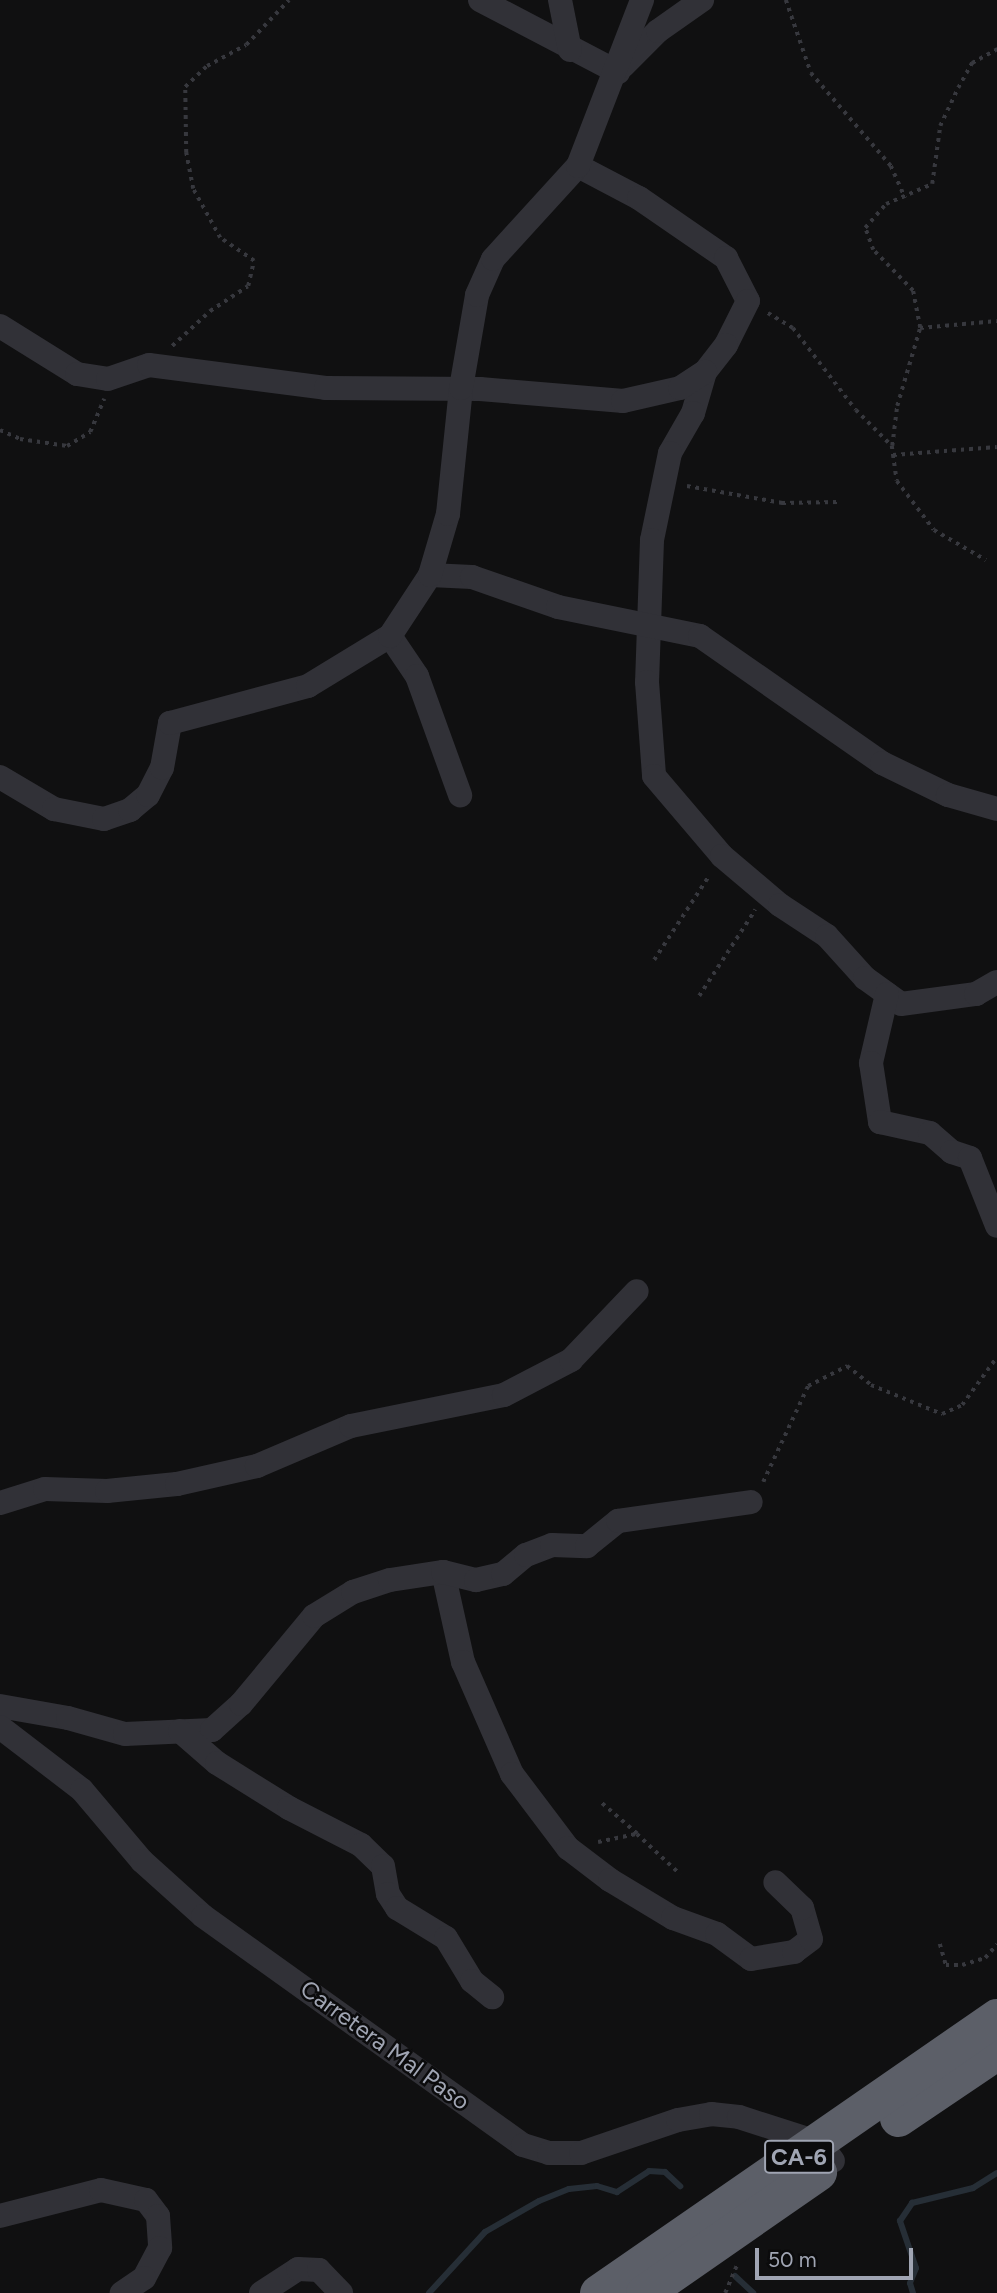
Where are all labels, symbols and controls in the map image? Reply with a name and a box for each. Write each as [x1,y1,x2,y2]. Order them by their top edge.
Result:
street label: Carretera Mal Paso [295,1974,475,2116]
road number: CA-6 [764,2138,834,2176]
scale bar [759,2234,916,2278]
text: 50 m [768,2247,817,2272]

